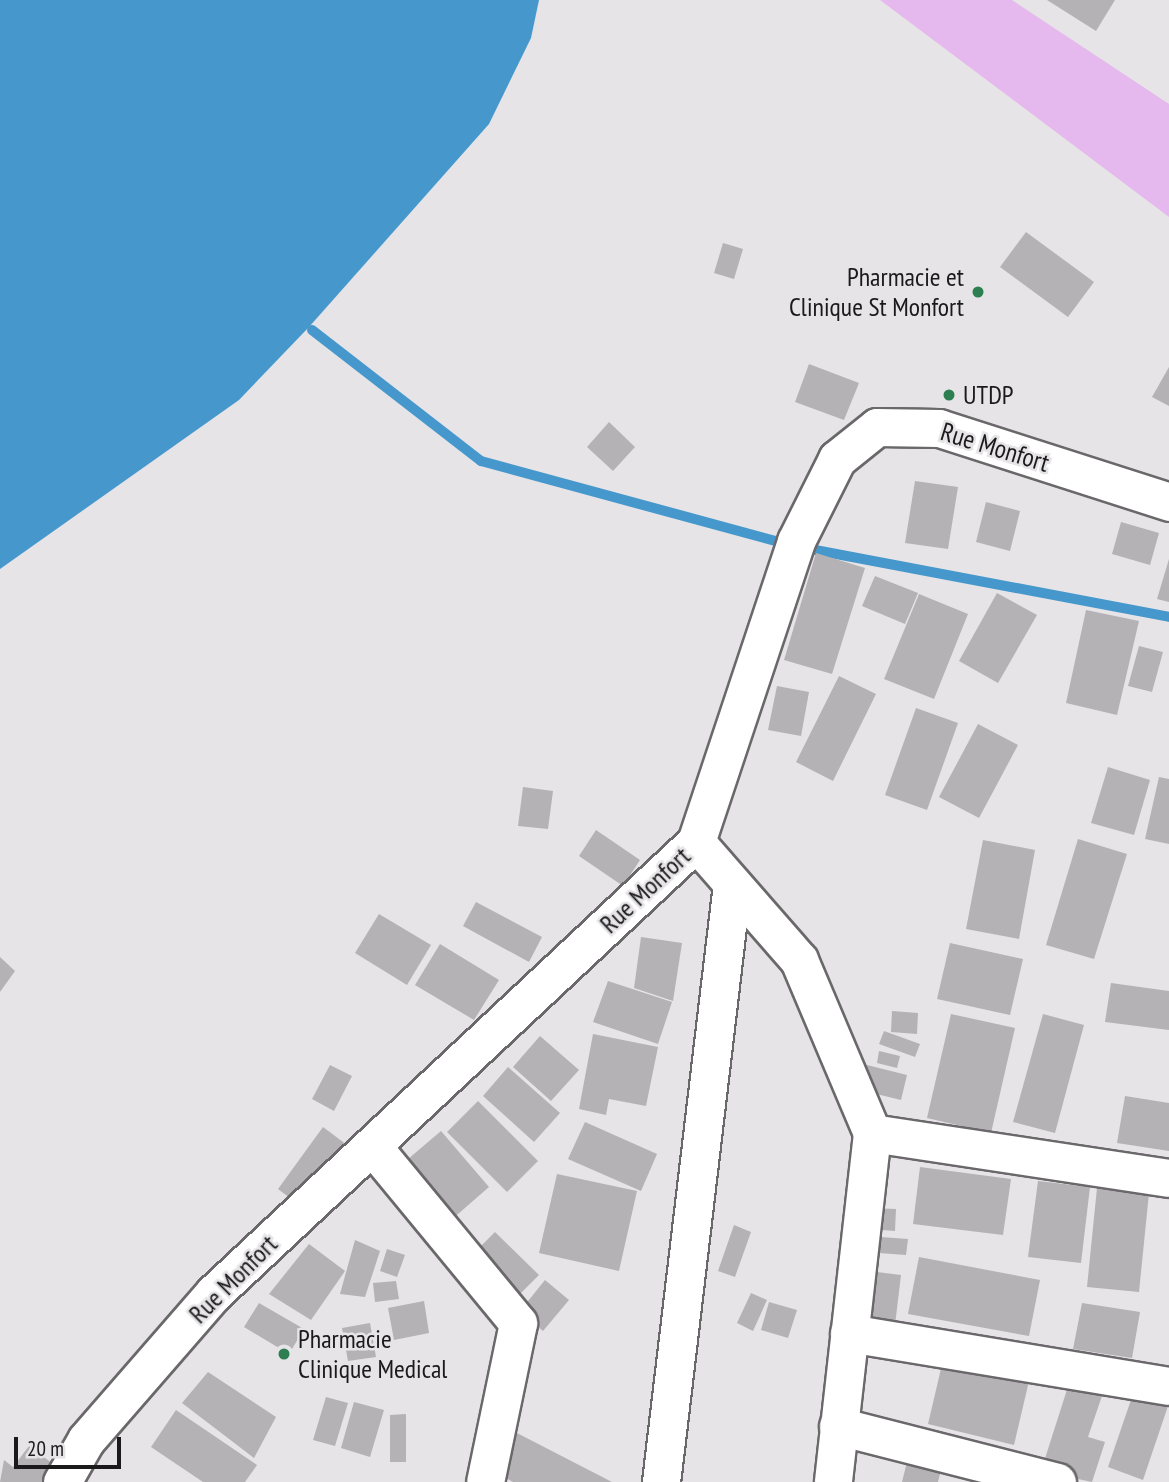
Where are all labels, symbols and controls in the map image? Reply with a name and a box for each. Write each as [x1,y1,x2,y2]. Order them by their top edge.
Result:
place label: Pharmacie et Clinique St Monfort [789,261,964,322]
marker: Pharmacie et Clinique St Monfort [970,284,986,300]
place label: UTDP [963,379,1014,411]
marker: UTDP [941,387,957,403]
street label: Rue Monfort [937,416,1053,478]
street label: Rue Monfort [593,840,697,940]
street label: Rue Monfort [182,1228,284,1330]
place label: Pharmacie Clinique Medical [298,1323,447,1384]
marker: Pharmacie Clinique Medical [276,1346,292,1362]
scale bar [18,1422,124,1466]
text: 20 m [27,1435,64,1462]

